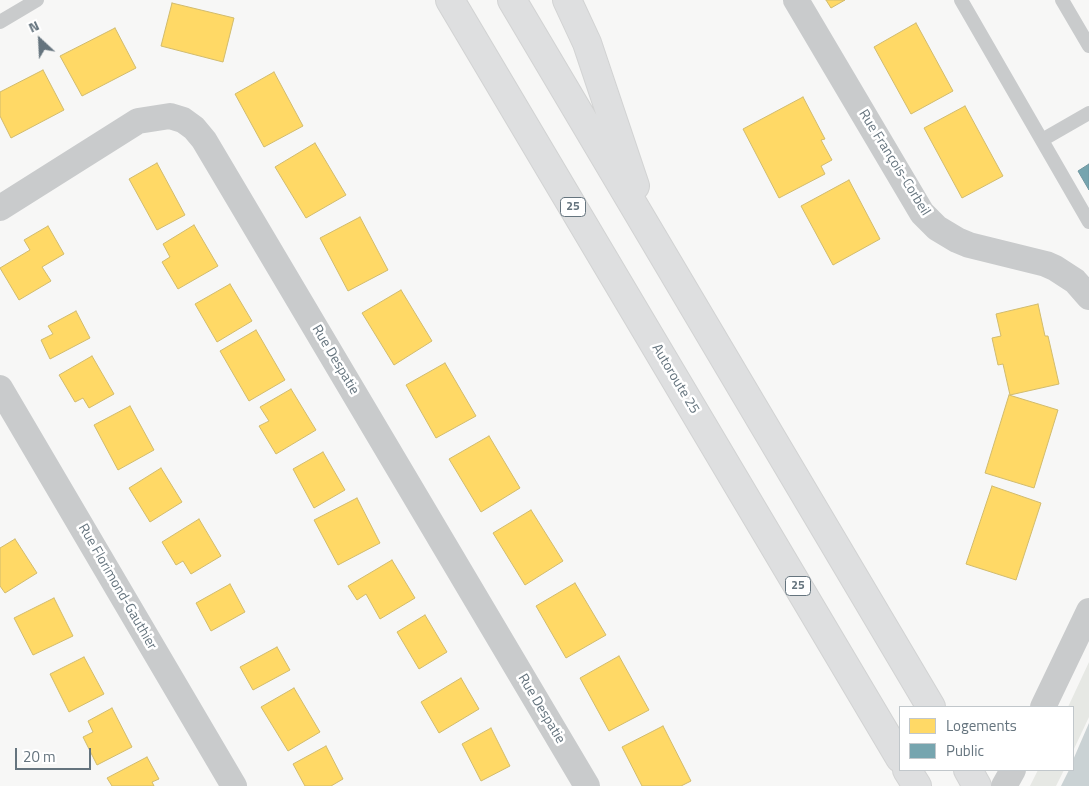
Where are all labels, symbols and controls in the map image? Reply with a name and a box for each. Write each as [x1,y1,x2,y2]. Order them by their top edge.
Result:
text: N [25,14,42,38]
north arrow [15,15,65,65]
street label: Rue François-Corbeil [855,107,933,219]
road number: 25 [560,198,586,216]
street label: Rue Despatie [308,322,362,398]
street label: Autoroute 25 [648,341,702,417]
street label: Rue Florimond-Gauthier [74,521,160,653]
road number: 25 [786,576,810,596]
street label: Rue Despatie [514,671,568,747]
legend [899,706,1074,771]
text: Logements [946,714,1017,737]
scale bar [18,738,94,770]
text: Public [946,739,984,762]
text: 20 m [23,745,56,768]

